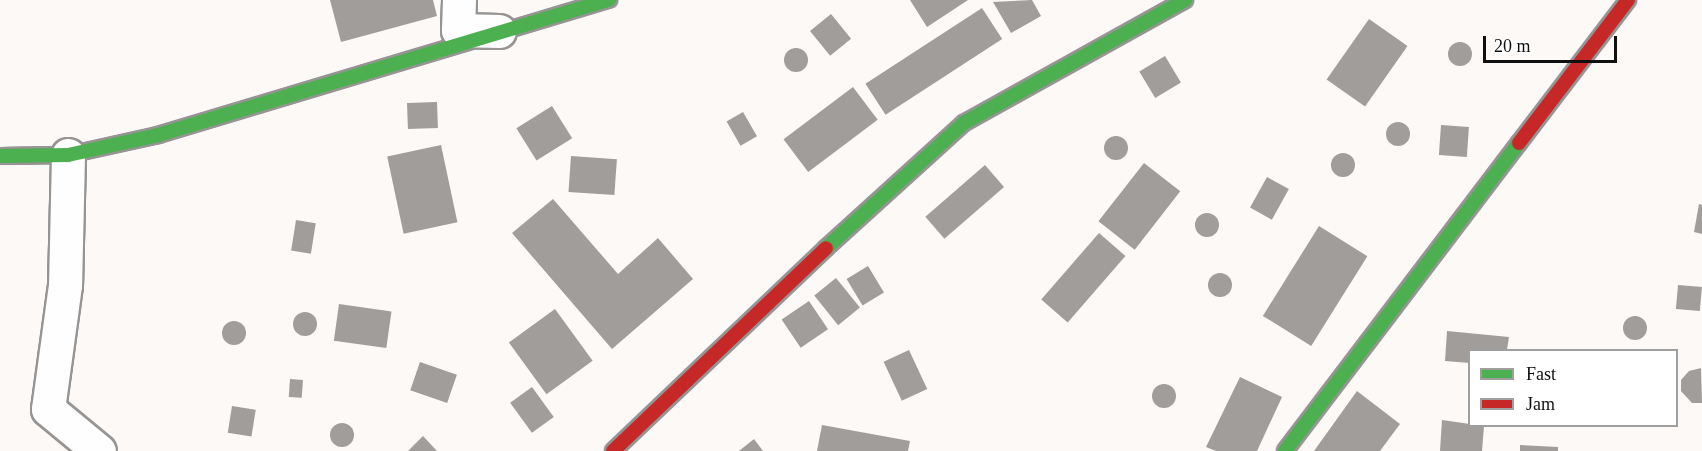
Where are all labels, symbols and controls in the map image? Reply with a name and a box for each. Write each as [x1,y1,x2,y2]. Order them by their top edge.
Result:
scale bar [1486,24,1620,62]
text: 20 m [1494,36,1531,56]
legend [1468,349,1678,427]
text: Fast [1526,364,1556,384]
text: Jam [1526,394,1555,414]

